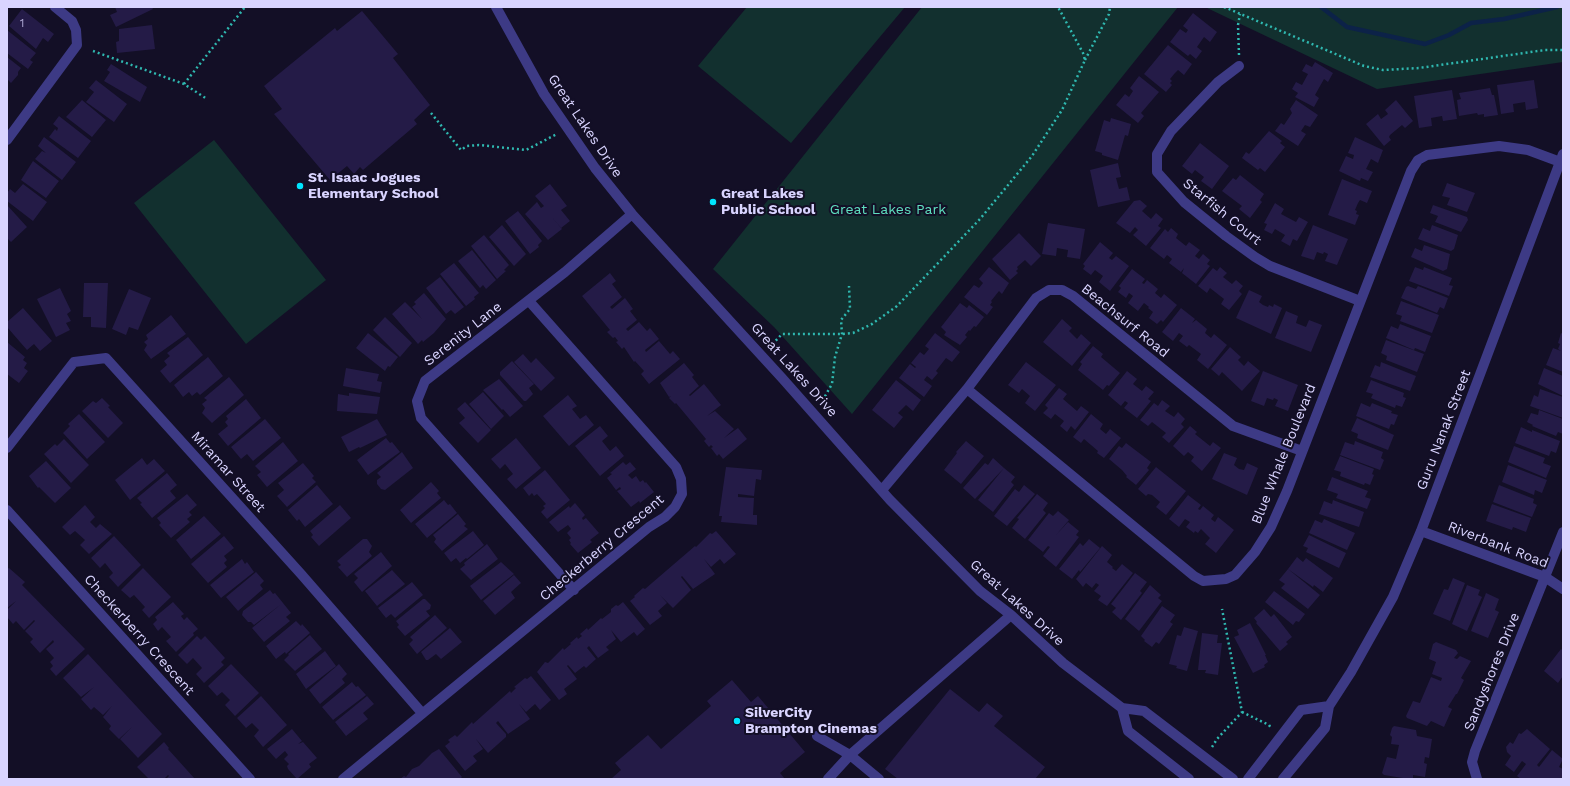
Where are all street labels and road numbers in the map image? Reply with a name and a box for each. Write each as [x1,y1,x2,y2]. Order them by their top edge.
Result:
street label: Great Lakes Drive [544,71,626,181]
street label: Starfish Court [1179,175,1265,249]
street label: Beachsurf Road [1078,281,1172,361]
street label: Serenity Lane [421,298,505,370]
street label: Great Lakes Drive [747,319,841,421]
street label: Guru Nanak Street [1413,367,1475,493]
street label: Blue Whale Boulevard [1248,381,1320,527]
street label: Miramar Street [187,428,269,516]
street label: Checkerberry Crescent [537,491,667,605]
street label: Riverbank Road [1445,518,1551,572]
street label: Great Lakes Drive [966,556,1068,650]
street label: Checkerberry Crescent [80,571,198,699]
street label: Sandyshores Drive [1461,610,1523,734]

